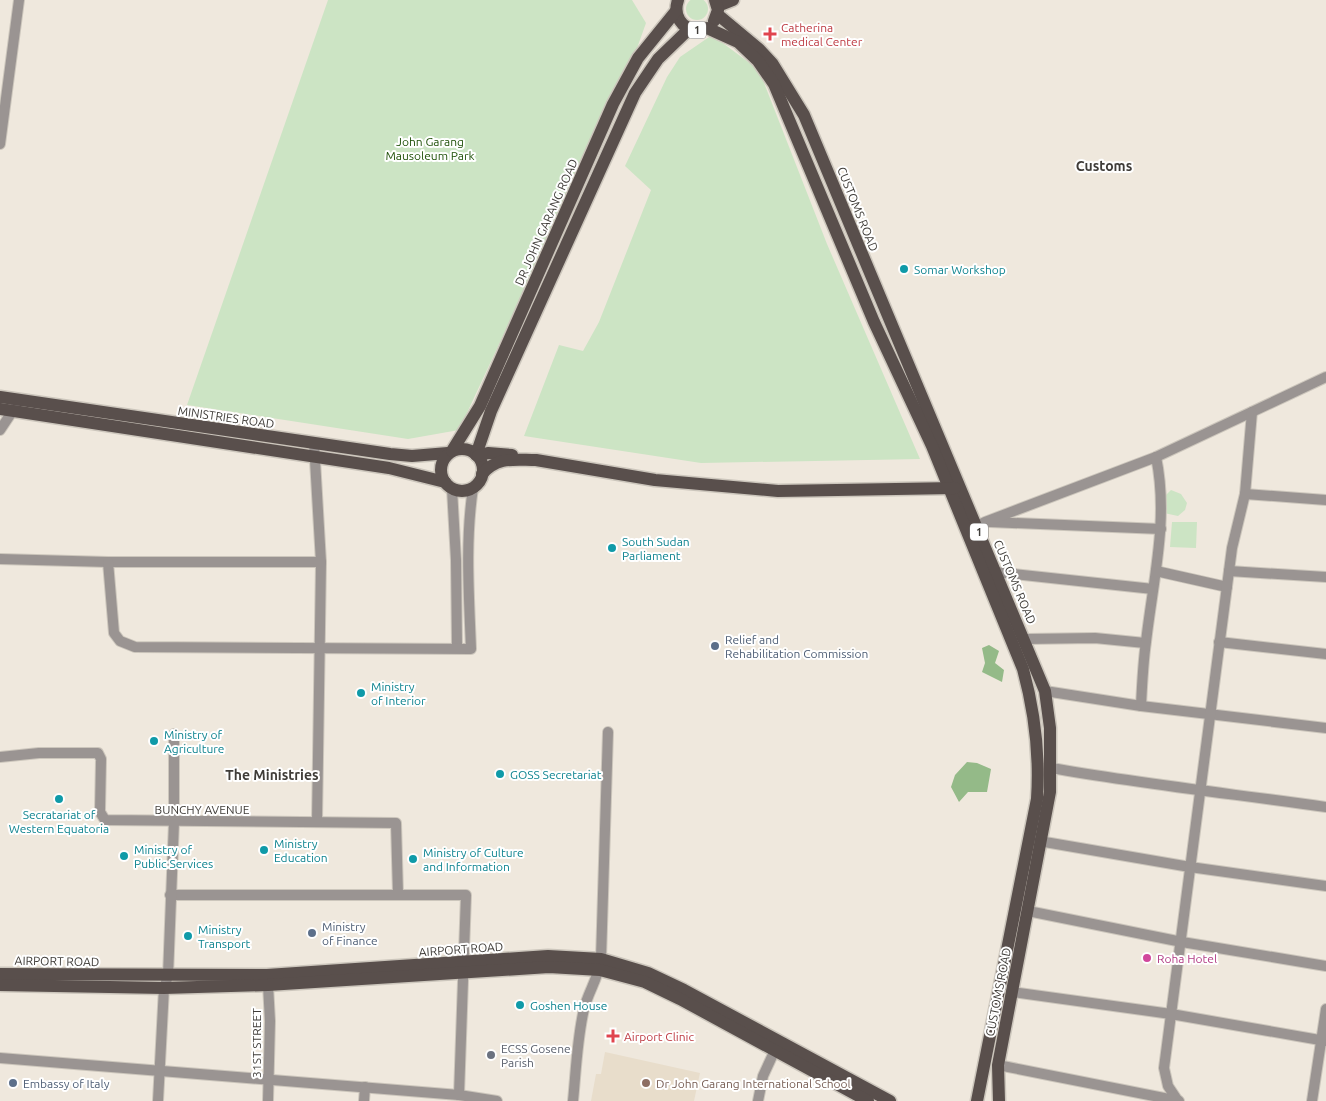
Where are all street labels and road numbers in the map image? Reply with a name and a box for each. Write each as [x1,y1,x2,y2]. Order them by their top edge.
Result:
road number: 1 [688,22,706,38]
street label: DR JOHN GARANG ROAD [512,157,580,287]
street label: CUSTOMS ROAD [835,165,881,253]
street label: MINISTRIES ROAD [177,404,275,430]
road number: 1 [970,524,988,540]
street label: CUSTOMS ROAD [991,538,1039,626]
street label: BUNCHY AVENUE [155,803,250,816]
street label: AIRPORT ROAD [418,940,504,958]
street label: CUSTOMS ROAD [983,947,1013,1037]
street label: AIRPORT ROAD [15,954,99,968]
street label: 31ST STREET [250,1008,263,1078]

